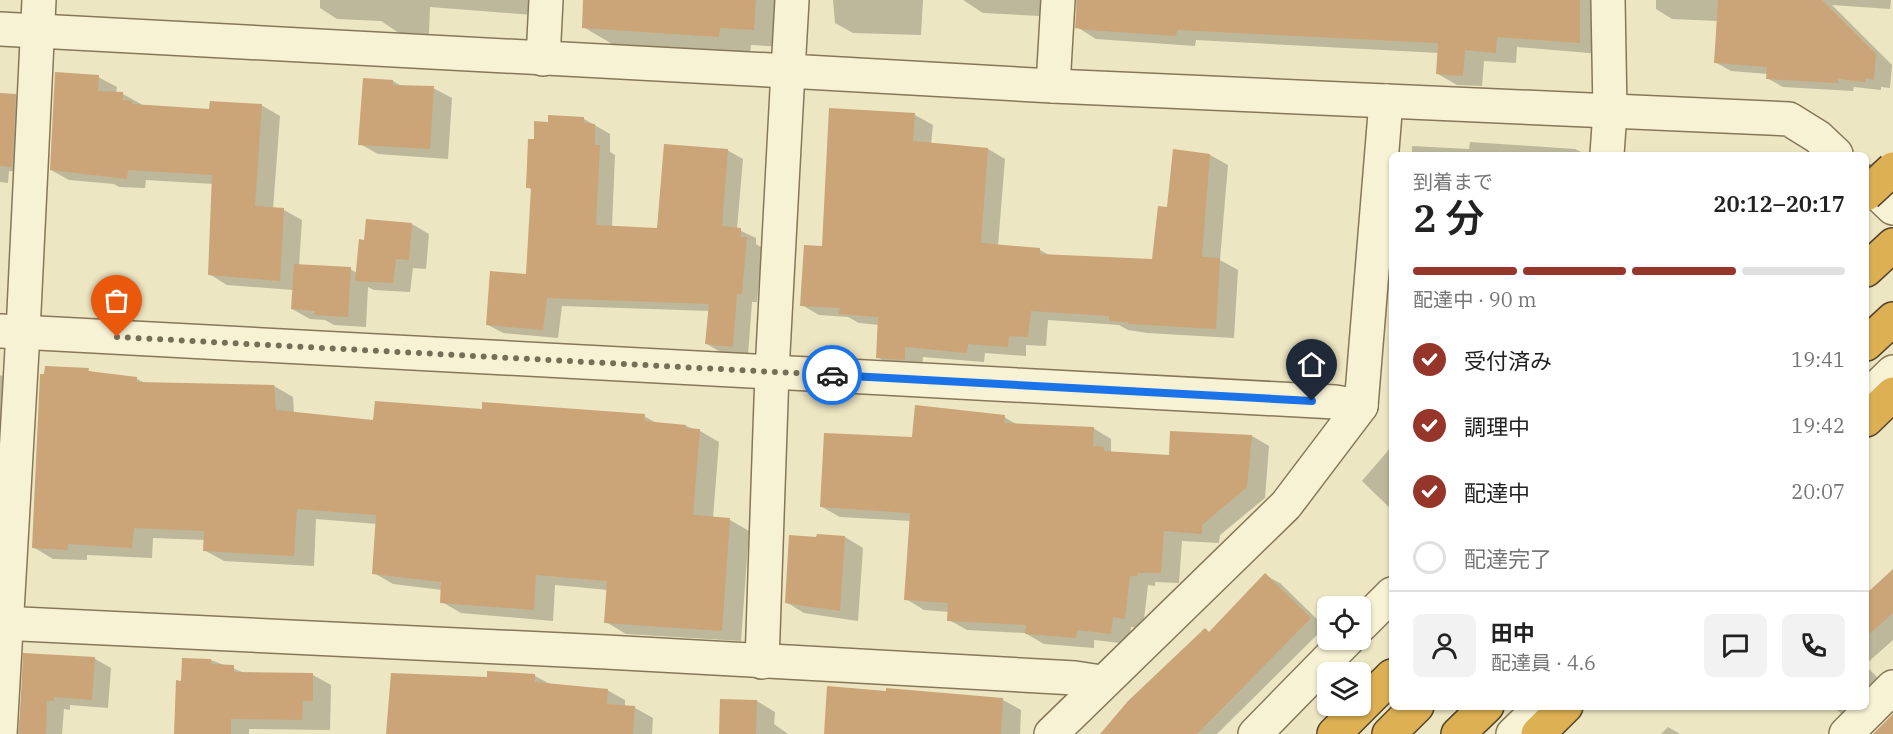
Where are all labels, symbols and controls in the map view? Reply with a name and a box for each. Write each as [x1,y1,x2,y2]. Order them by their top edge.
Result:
text: 到着まで [1413,168,1493,195]
text: 20:12–20:17 [1713,189,1845,218]
text: 2 分 [1413,192,1484,243]
pin [91,275,142,337]
icon: bag [100,284,133,317]
text: 配達中 · 90 m [1413,286,1536,313]
pin [1286,339,1337,401]
icon: check [1413,343,1446,376]
courier [802,345,862,405]
text: 受付済み [1464,346,1552,375]
text: 19:41 [1791,346,1845,373]
icon: home [1295,348,1328,381]
icon: car [816,359,849,392]
icon: check [1413,409,1446,442]
text: 調理中 [1464,412,1530,441]
text: 19:42 [1791,412,1845,439]
icon: check [1413,475,1446,508]
text: 配達中 [1464,478,1530,507]
text: 20:07 [1791,478,1845,505]
text: 配達完了 [1464,544,1552,573]
map controls [1317,596,1371,716]
button: locate [1317,596,1371,650]
button: person [1413,614,1476,677]
button: chat [1704,614,1767,677]
button: phone [1782,614,1845,677]
text: 田中 [1491,618,1535,647]
text: 配達員 · 4.6 [1491,649,1596,676]
button: layers [1317,662,1371,716]

